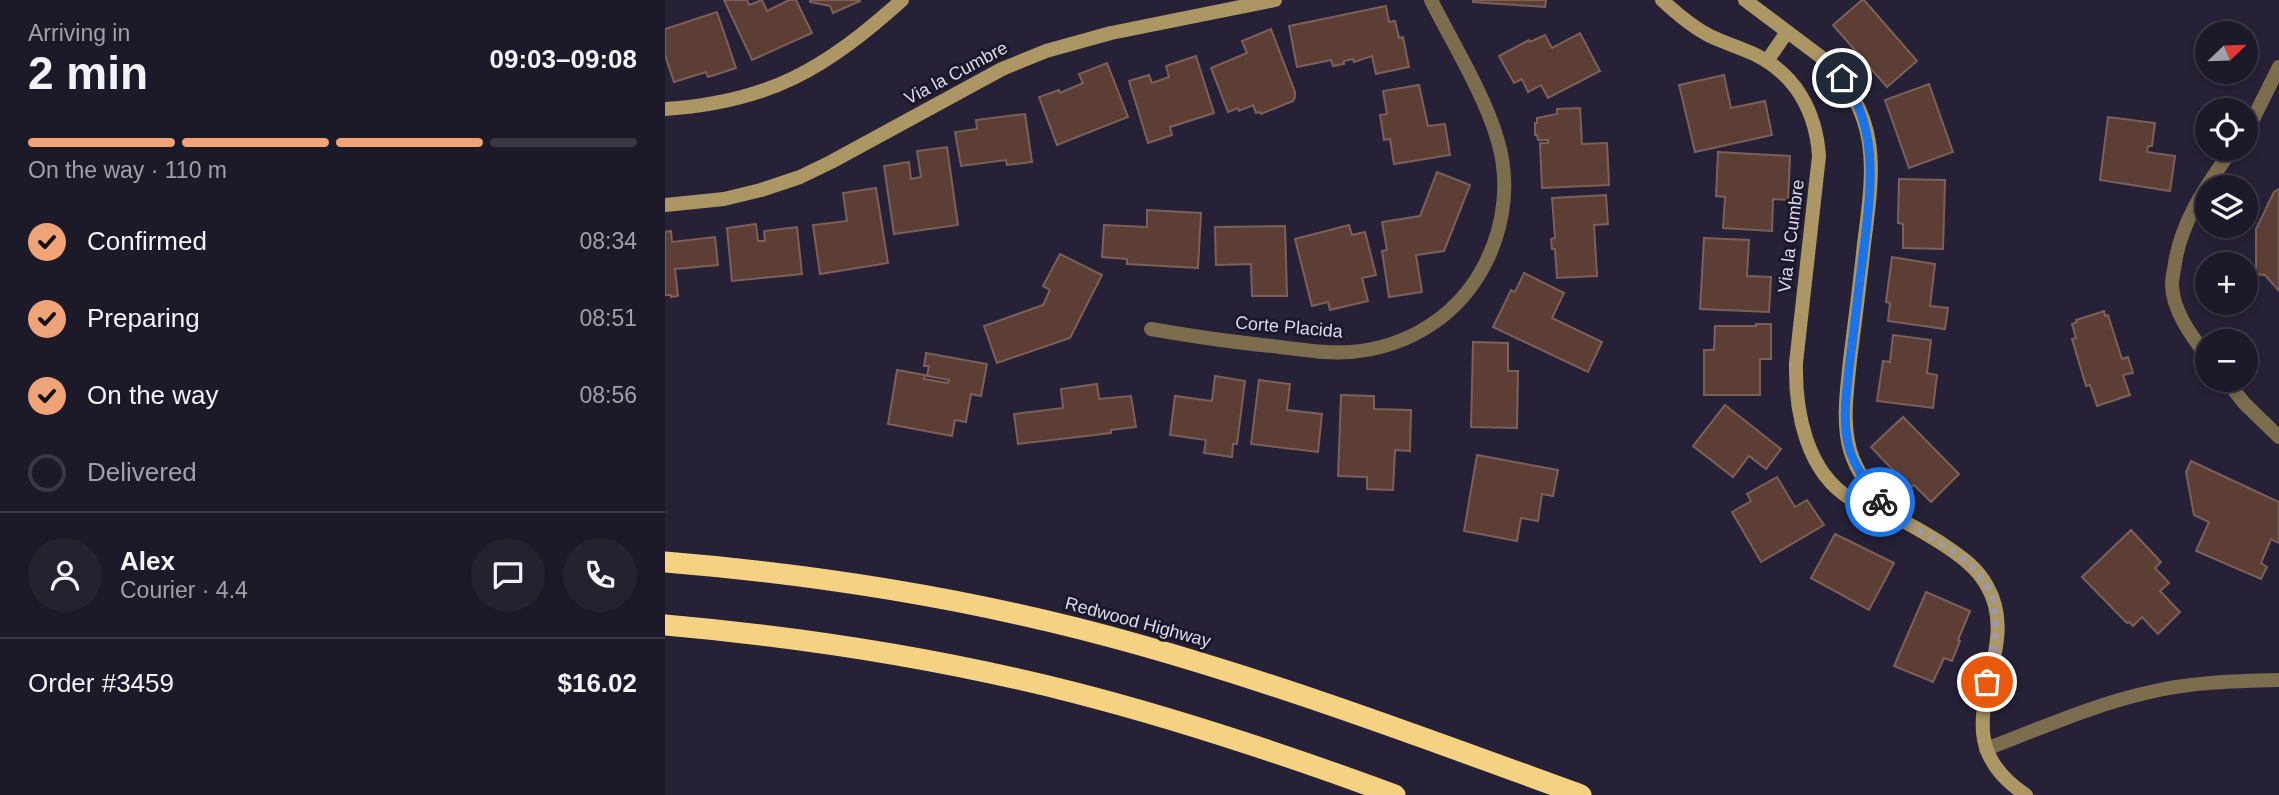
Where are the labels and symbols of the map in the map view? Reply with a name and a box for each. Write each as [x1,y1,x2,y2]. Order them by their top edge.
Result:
north arrow [2195,21,2257,84]
street label: Via la Cumbre [901,37,1011,109]
pin [1812,48,1872,108]
street label: Via la Cumbre [1774,178,1808,294]
street label: Corte Placida [1234,312,1345,342]
courier [1845,467,1915,537]
street label: Redwood Highway [1063,593,1213,651]
pin [1957,652,2017,712]

